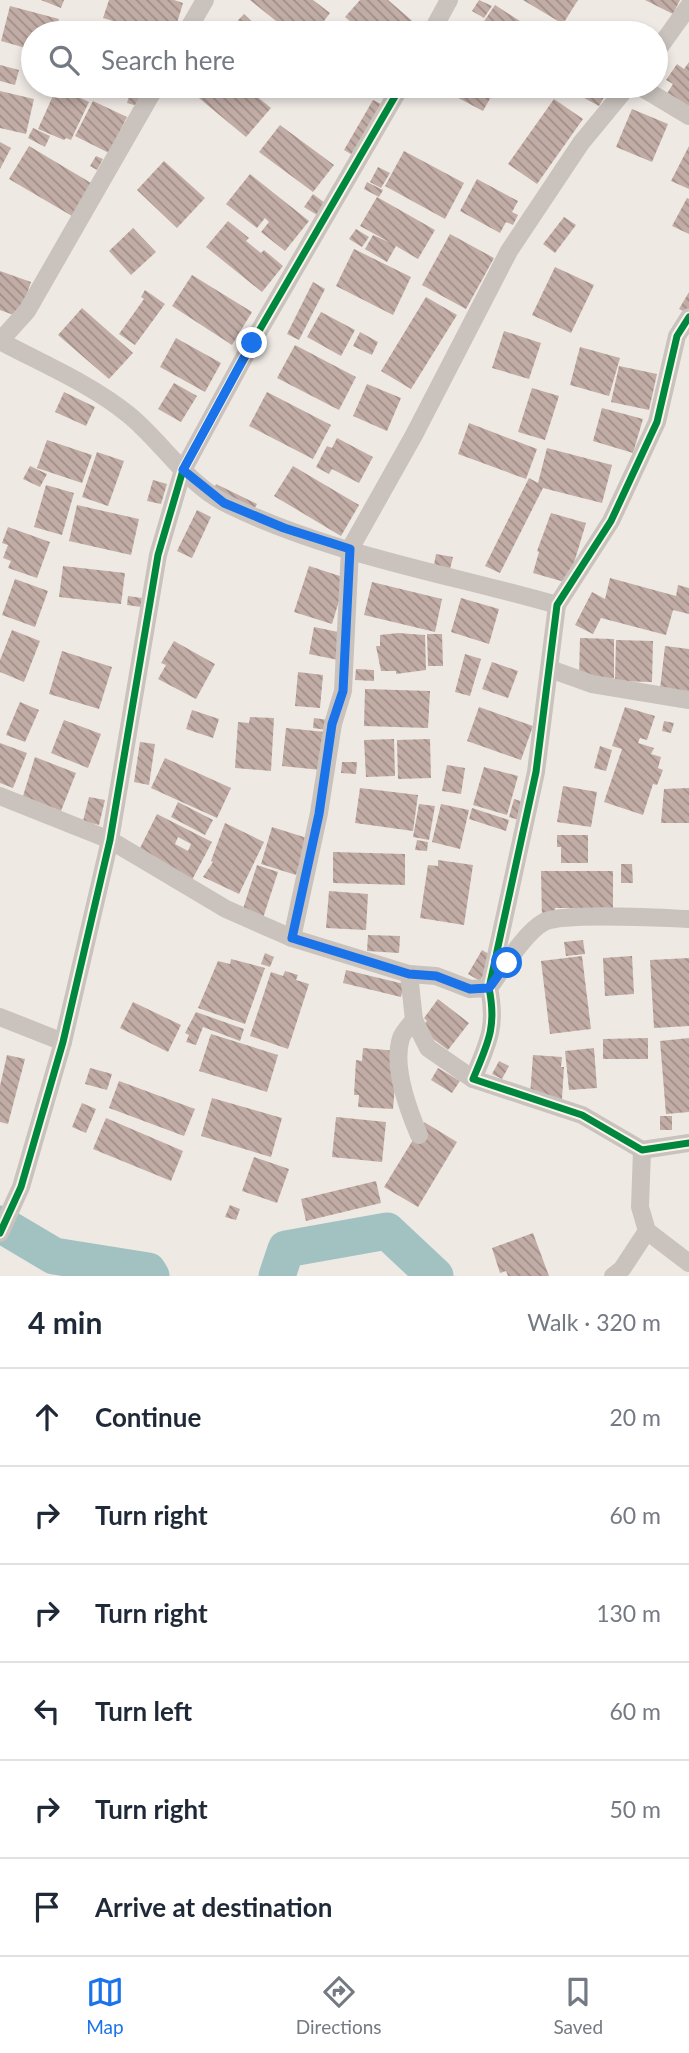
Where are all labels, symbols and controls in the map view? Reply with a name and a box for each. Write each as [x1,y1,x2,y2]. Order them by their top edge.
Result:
search box [21,21,668,98]
icon: search [45,41,83,79]
text: Search here [101,44,235,76]
route end [236,327,267,358]
route start [491,947,522,978]
text: 4 min [28,1304,102,1340]
text: Walk · 320 m [527,1308,661,1336]
icon: ahead [28,1398,66,1436]
text: Continue [95,1401,201,1433]
text: 20 m [610,1403,661,1431]
icon: right [28,1496,66,1534]
text: Turn right [95,1499,208,1531]
text: 60 m [610,1501,661,1529]
icon: right [28,1594,66,1632]
text: Turn right [95,1597,208,1629]
text: 130 m [596,1599,661,1627]
icon: left [28,1692,66,1730]
text: Turn left [95,1695,192,1727]
text: 60 m [610,1697,661,1725]
icon: right [28,1790,66,1828]
text: Turn right [95,1793,208,1825]
text: 50 m [610,1795,661,1823]
icon: arrive [28,1888,66,1926]
text: Arrive at destination [95,1891,332,1923]
tab: Map [86,1973,124,2038]
tab: Directions [296,1973,382,2038]
tab: Saved [553,1973,603,2038]

